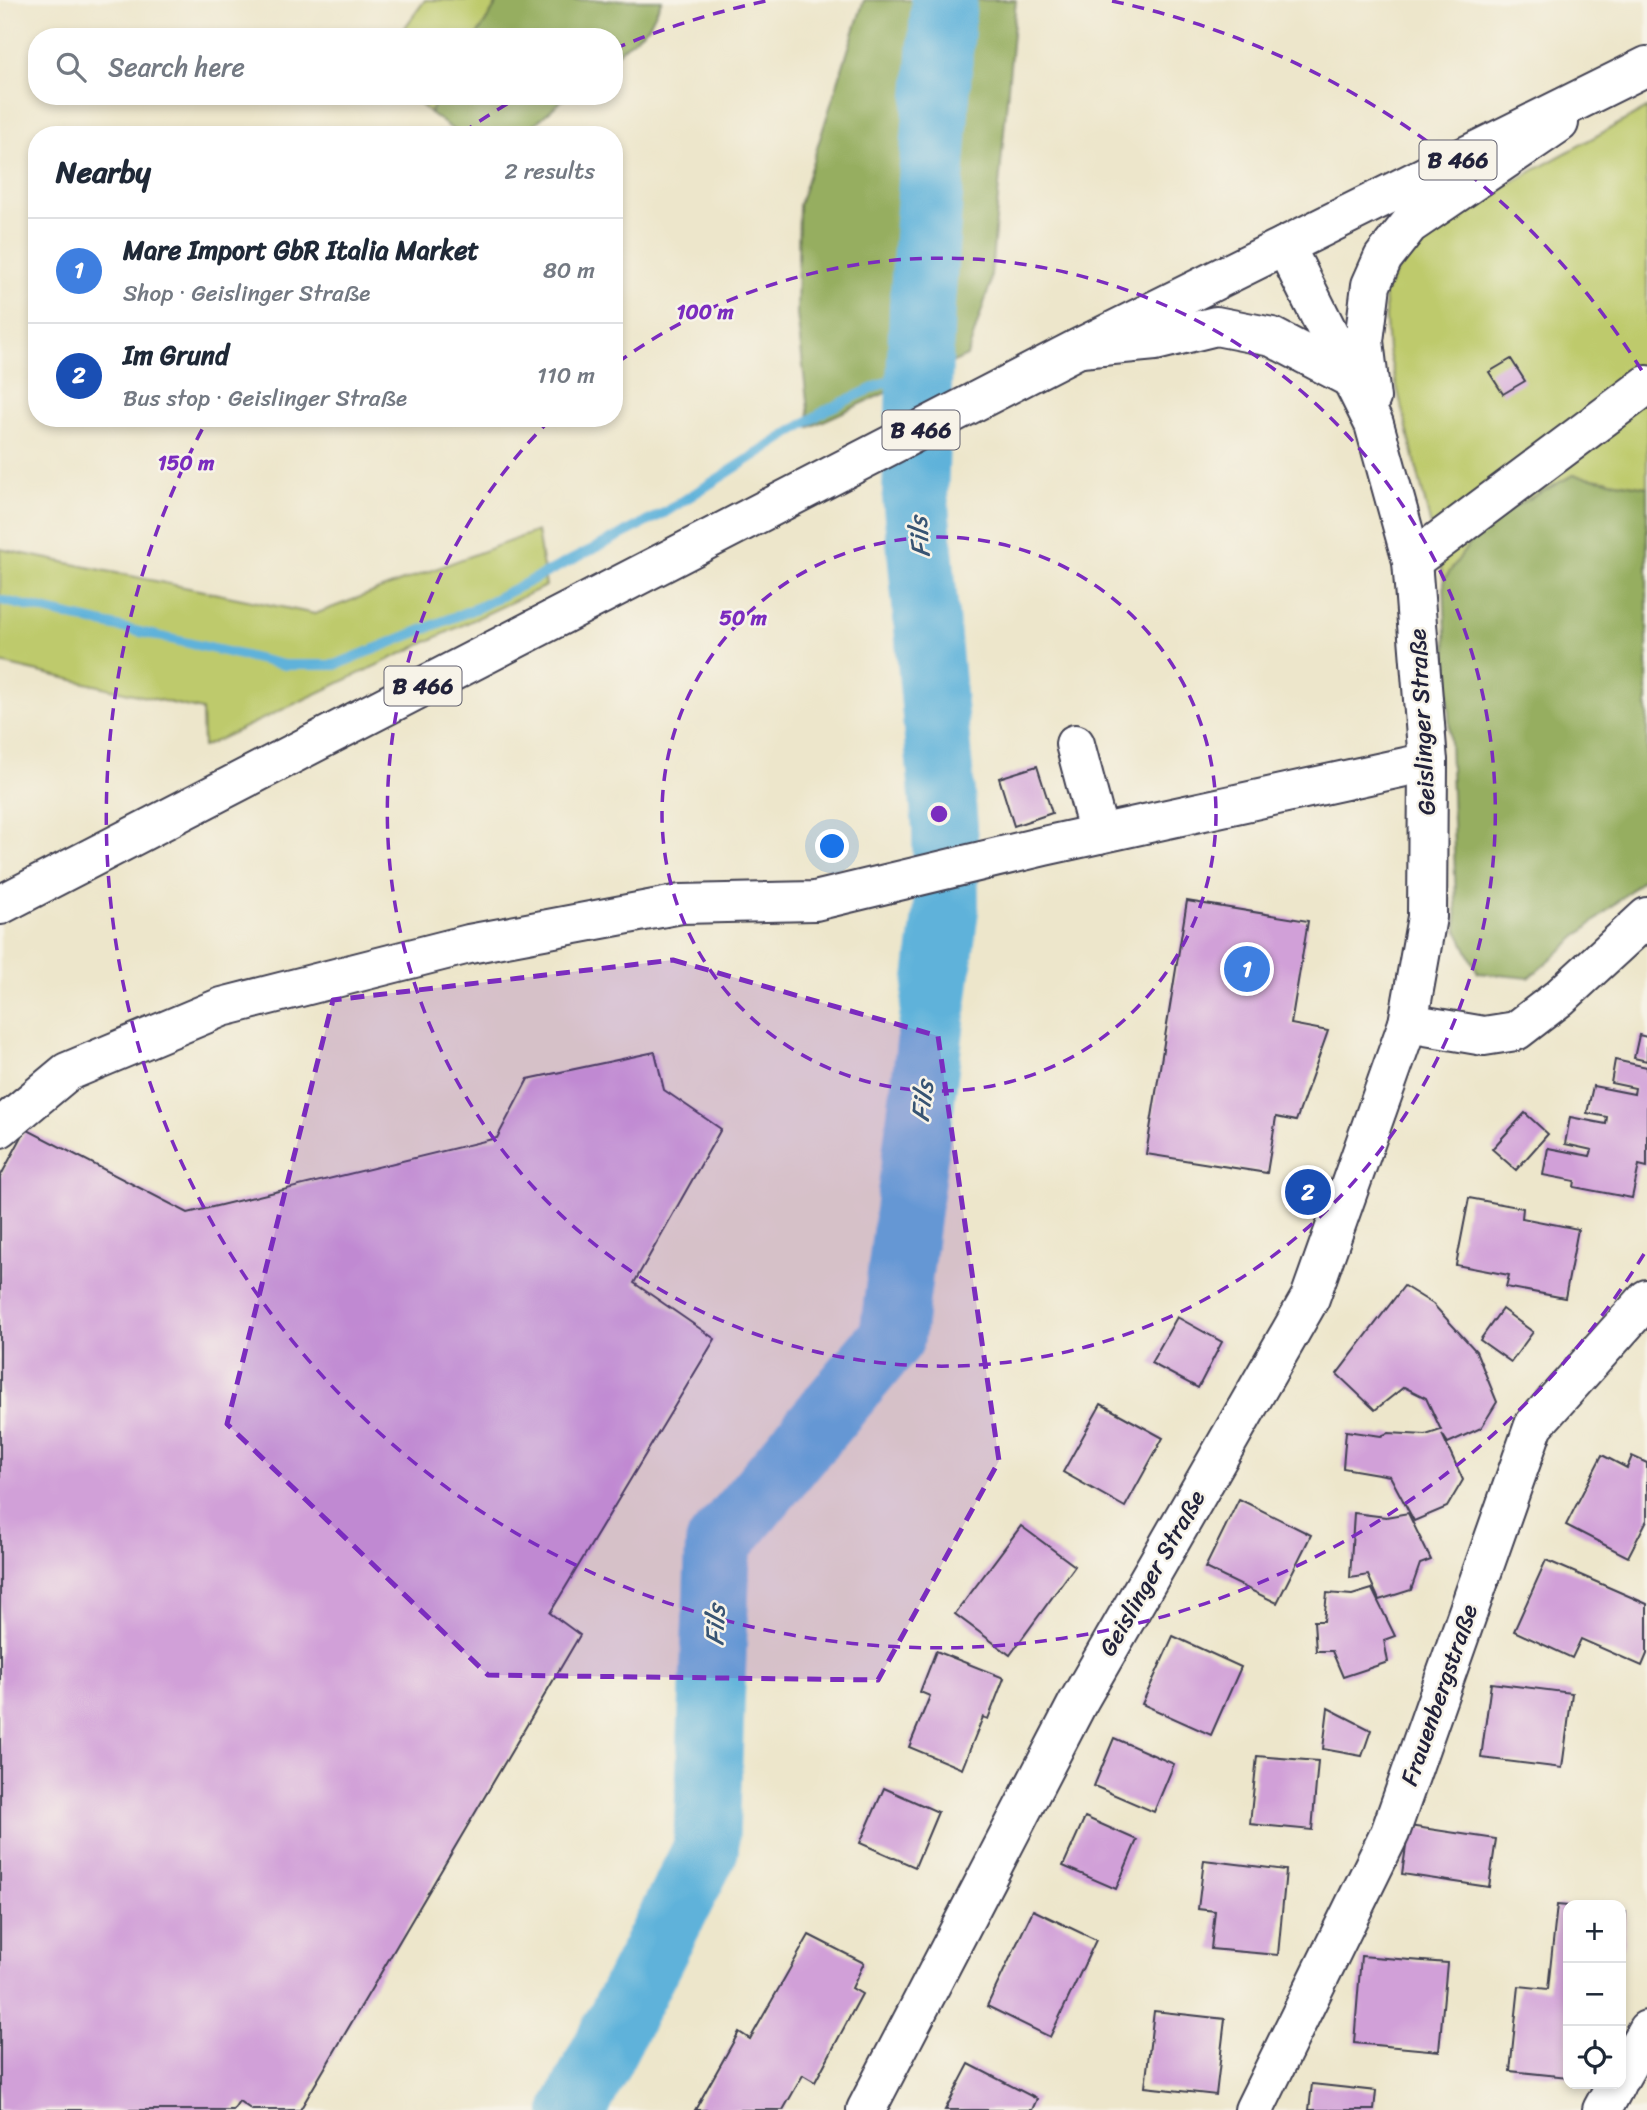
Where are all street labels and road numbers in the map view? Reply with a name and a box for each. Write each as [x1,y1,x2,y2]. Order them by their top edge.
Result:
road number: B 466 [1420,140,1496,180]
road number: B 466 [883,410,960,450]
street label: Geislinger Straße [1396,627,1448,816]
road number: B 466 [384,666,462,706]
street label: Geislinger Straße [1087,1481,1217,1664]
street label: Frauenbergstraße [1388,1598,1490,1792]

